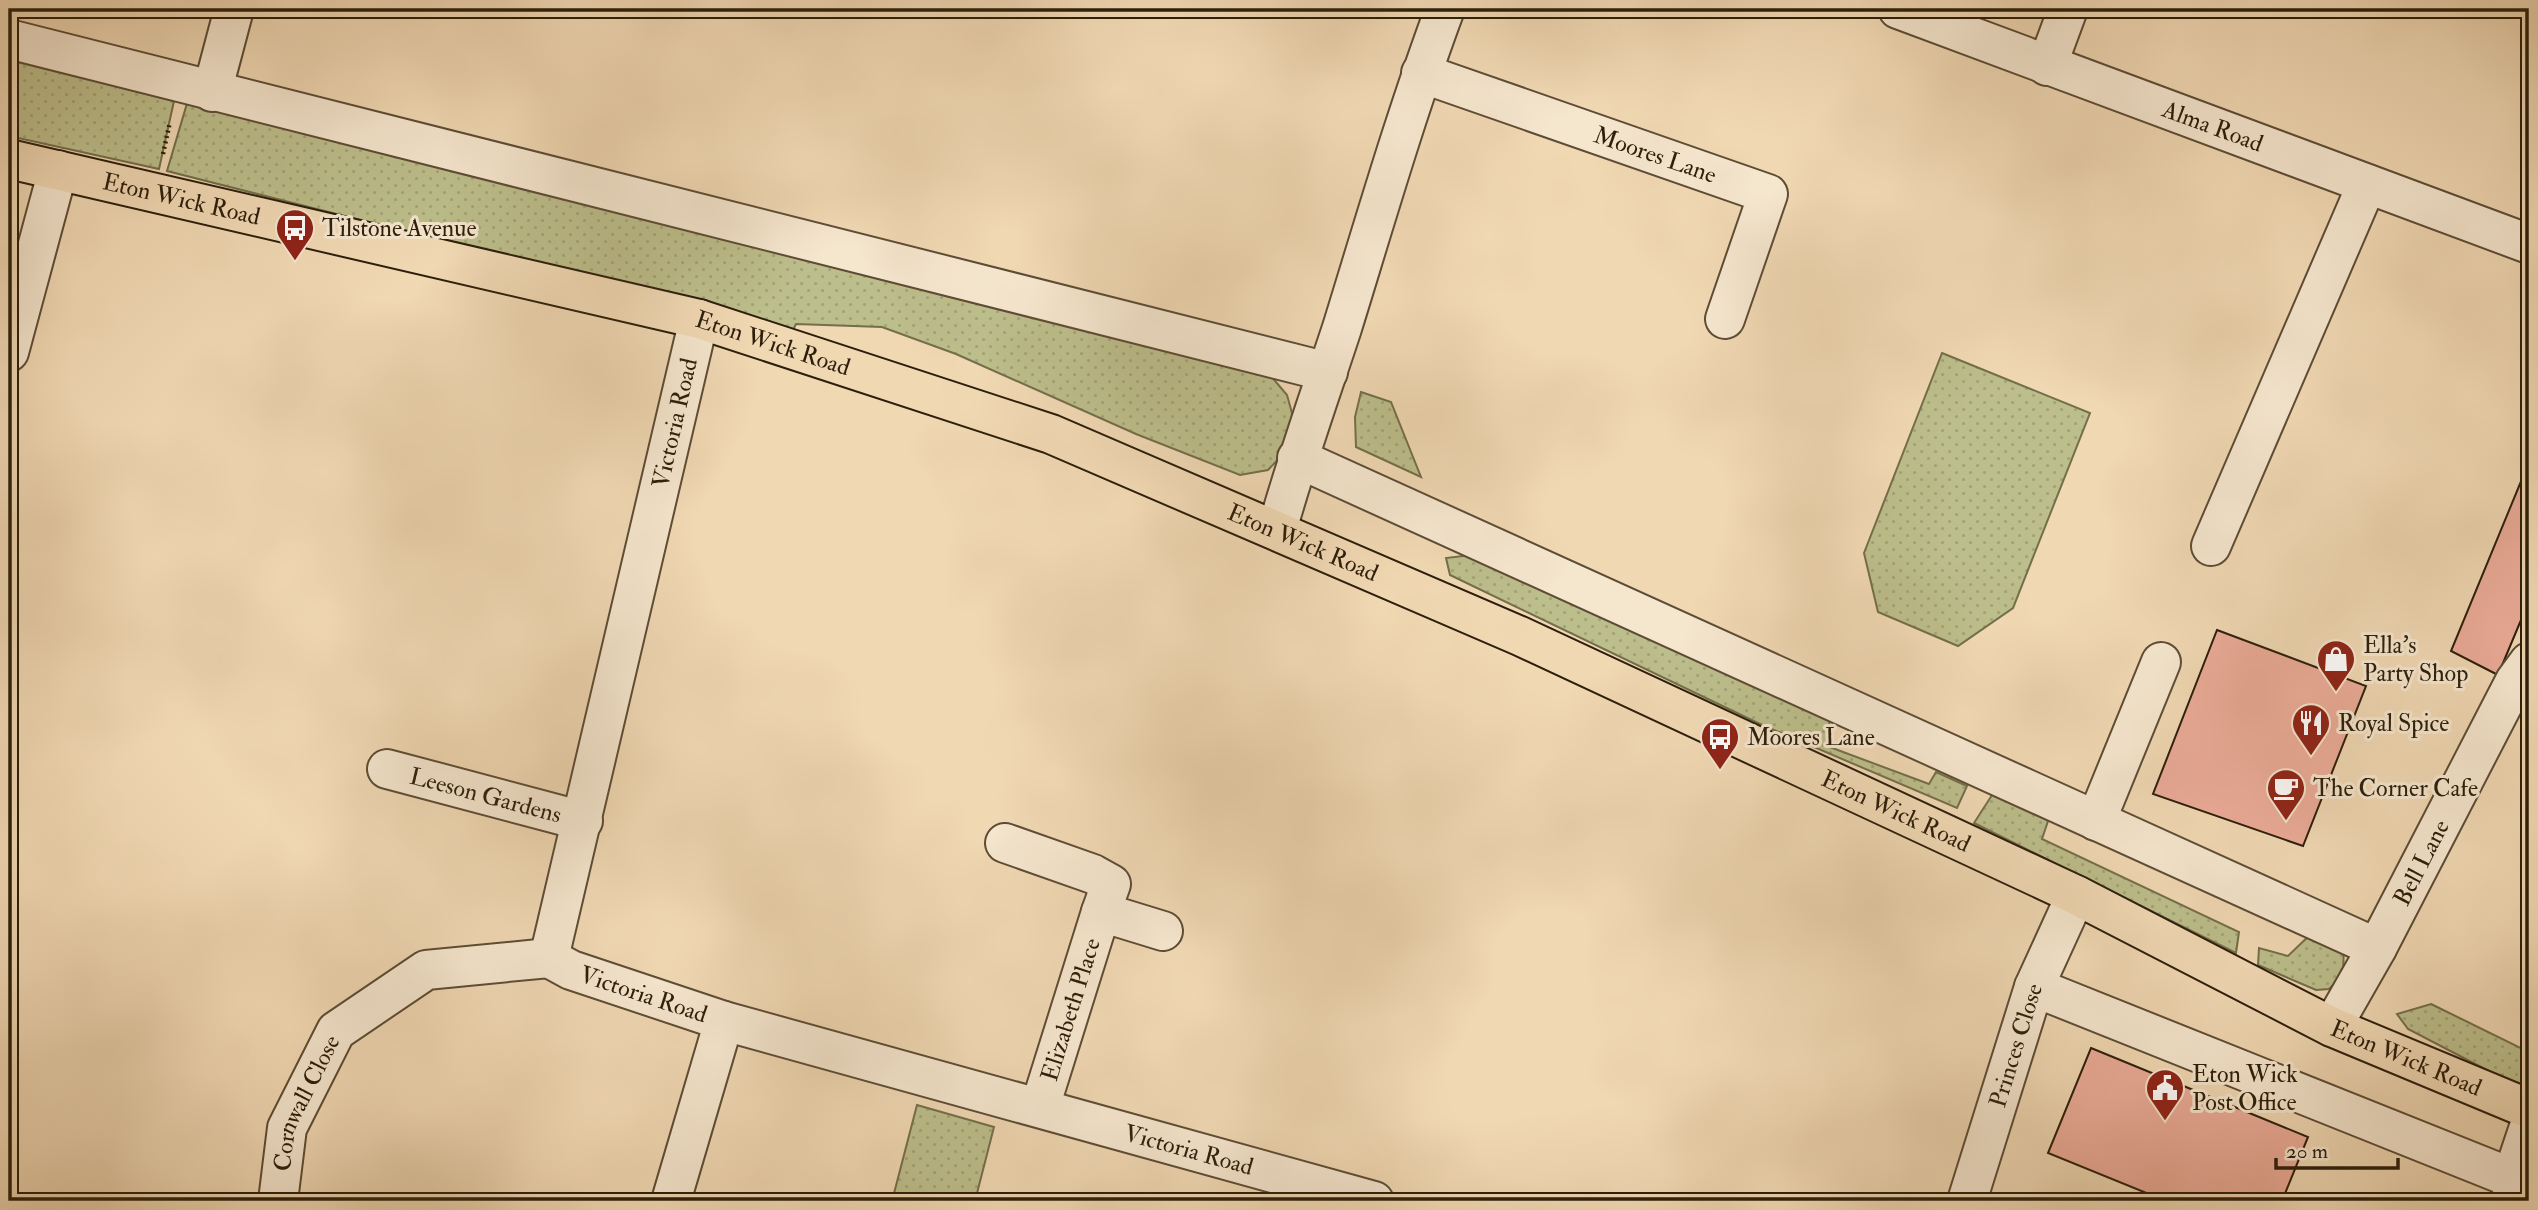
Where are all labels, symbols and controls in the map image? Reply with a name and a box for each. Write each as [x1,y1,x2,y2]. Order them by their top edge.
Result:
street label: Alma Road [2157,93,2268,159]
street label: Moores Lane [1590,119,1721,190]
street label: Eton Wick Road [99,166,264,232]
bus stop icon: Tilstone Avenue [274,207,316,262]
place label: Tilstone Avenue [322,213,476,244]
street label: Eton Wick Road [691,303,854,383]
street label: Victoria Road [645,355,705,491]
street label: Eton Wick Road [1223,496,1383,589]
place label: Ella's Party Shop [2363,630,2468,689]
shop icon: Ella's Party Shop [2315,638,2357,693]
restaurant icon: Royal Spice [2290,702,2332,757]
place label: Royal Spice [2338,708,2449,739]
bus stop icon: Moores Lane [1699,716,1741,771]
place label: Moores Lane [1747,722,1875,753]
street label: Leeson Gardens [406,760,565,830]
street label: Eton Wick Road [1816,763,1976,859]
cafe icon: The Corner Cafe [2265,767,2307,822]
place label: The Corner Cafe [2313,773,2478,804]
street label: Bell Lane [2386,814,2456,911]
street label: Elizabeth Place [1034,934,1107,1085]
street label: Victoria Road [576,959,712,1030]
street label: Princes Close [1982,980,2050,1111]
street label: Eton Wick Road [2326,1013,2487,1103]
street label: Cornwall Close [266,1030,347,1173]
place label: Eton Wick Post Office [2192,1059,2298,1118]
public building icon: Eton Wick Post Office [2144,1067,2186,1122]
street label: Victoria Road [1121,1117,1257,1182]
scale bar [2276,1126,2398,1170]
text: 20 m [2286,1138,2328,1165]

